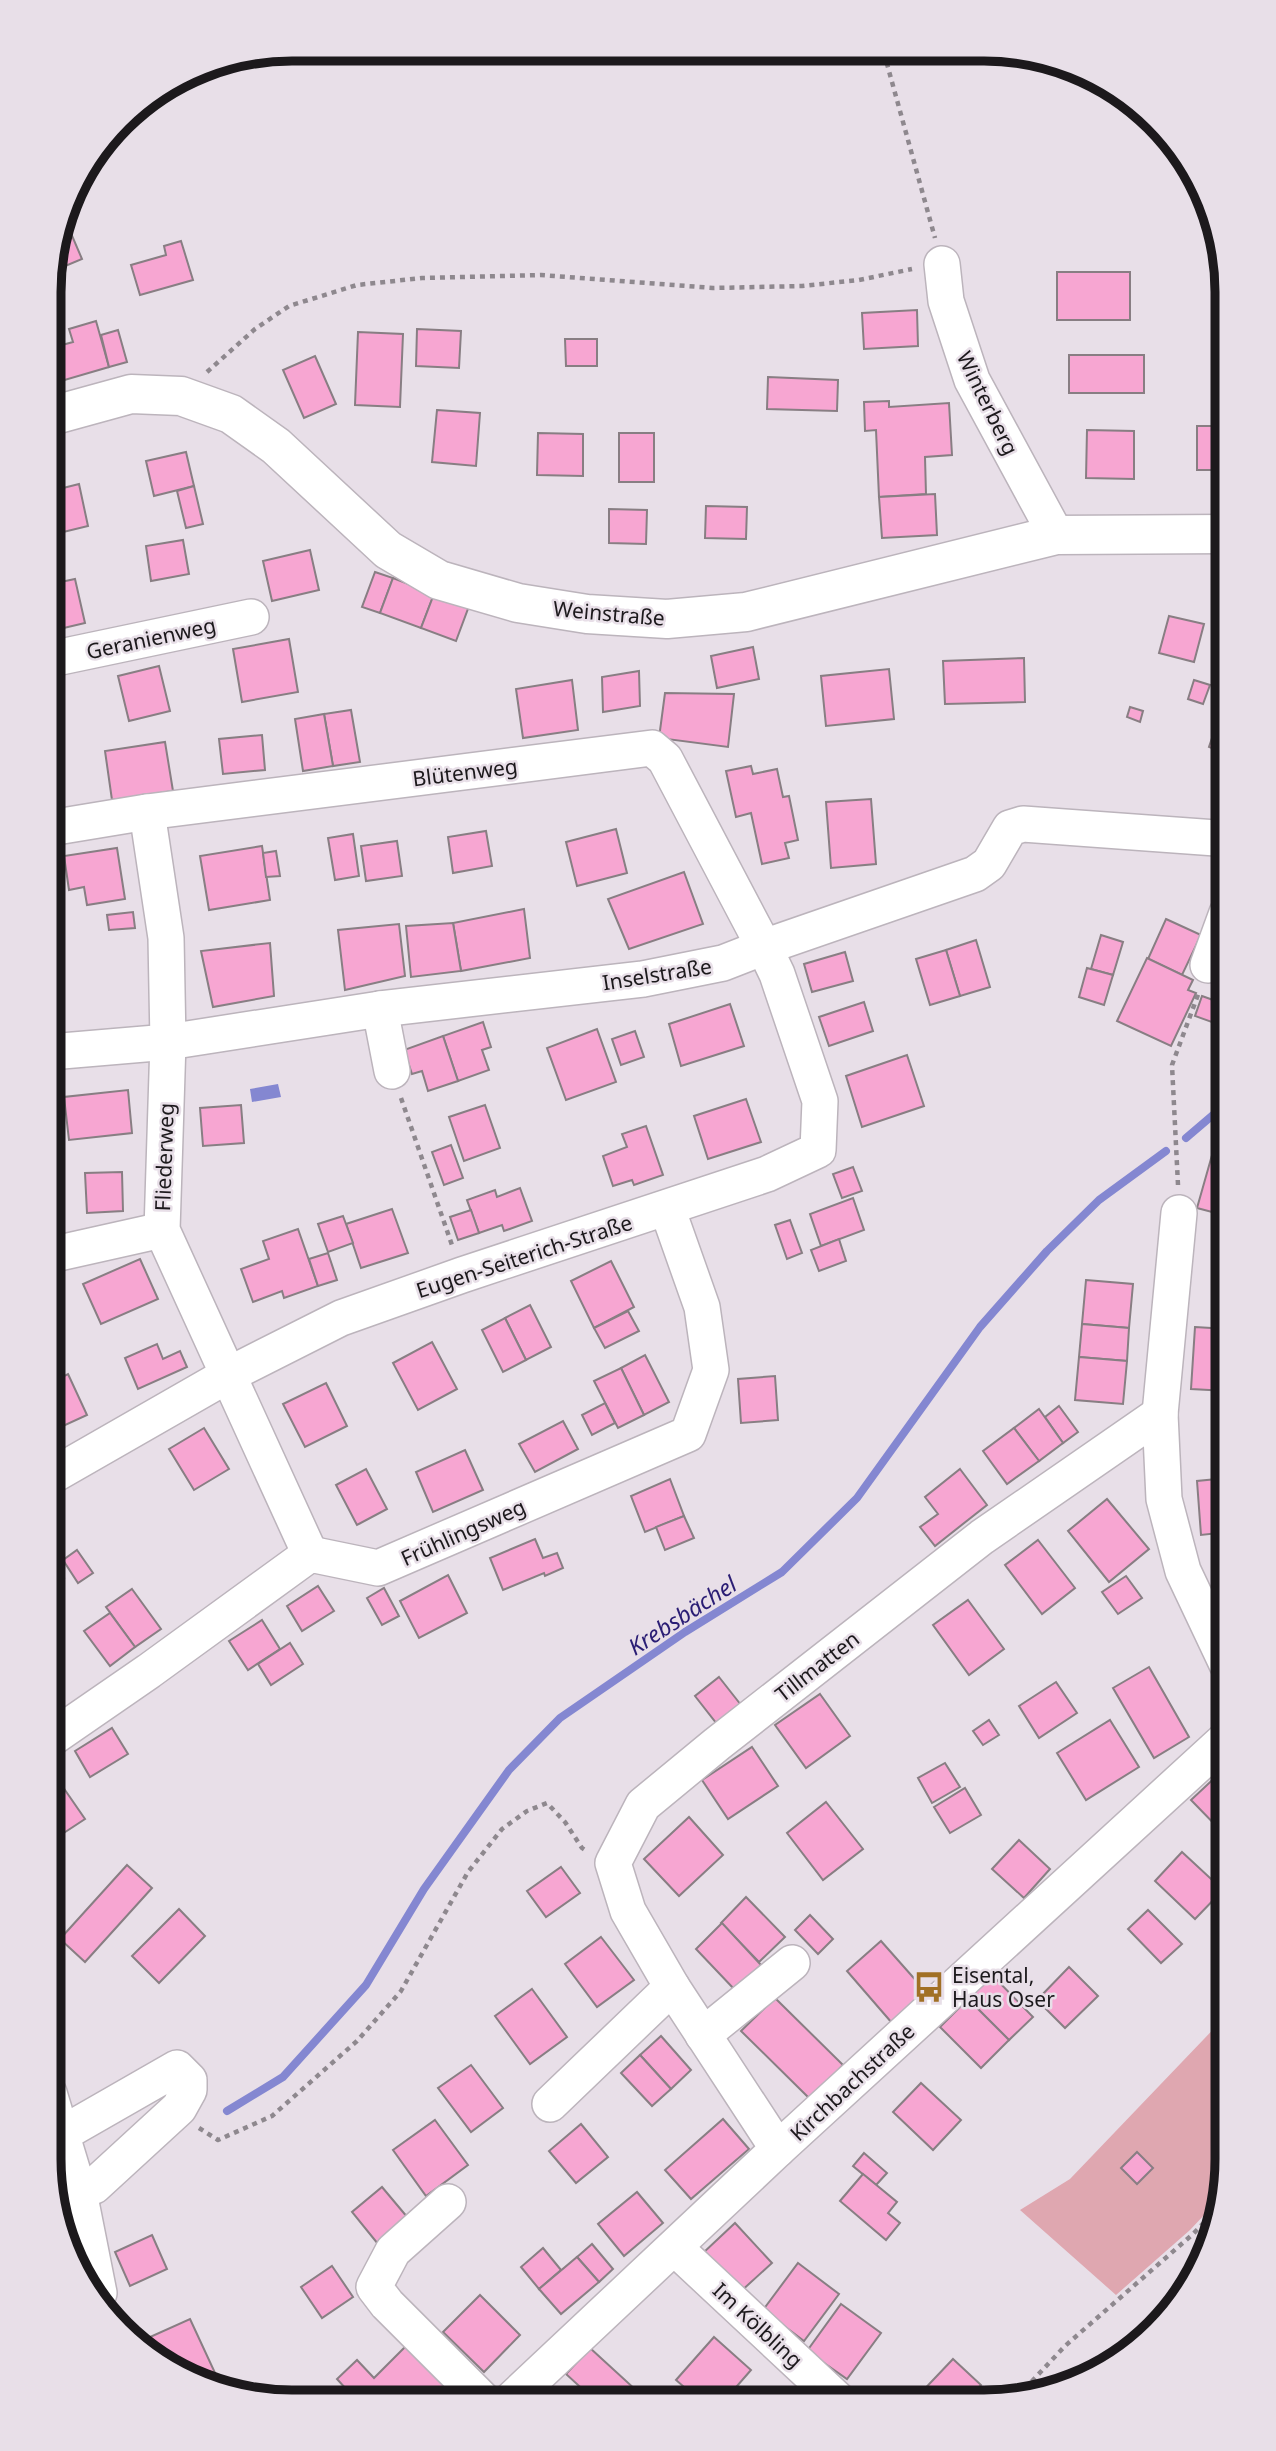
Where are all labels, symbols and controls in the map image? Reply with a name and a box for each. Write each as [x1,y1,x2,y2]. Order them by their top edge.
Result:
street label: Winterberg [951,346,1025,460]
street label: Weinstraße [552,594,666,632]
street label: Geranienweg [84,611,218,665]
street label: Blütenweg [411,752,519,792]
street label: Inselstraße [600,952,714,996]
street label: Fliederweg [148,1102,180,1212]
street label: Eugen-Seiterich-Straße [412,1208,636,1304]
street label: Frühlingsweg [396,1492,530,1572]
water label: Krebsbächel [621,1567,744,1662]
street label: Tillmatten [769,1624,865,1708]
place label: Eisental, Haus Oser [952,1961,1055,2013]
bus stop icon: Eisental, Haus Oser [912,1970,946,2004]
street label: Kirchbachstraße [784,2017,920,2147]
street label: Im Kölbling [707,2276,809,2374]

